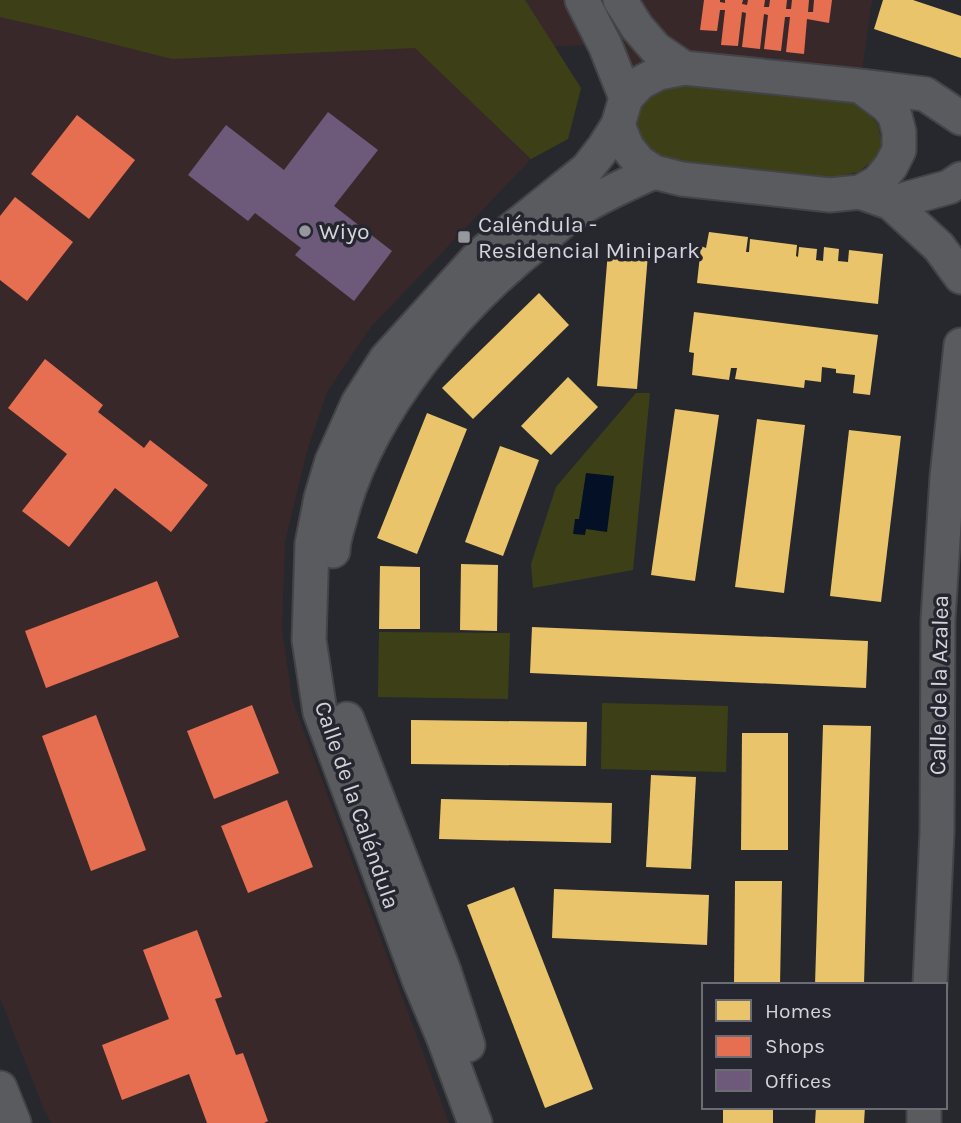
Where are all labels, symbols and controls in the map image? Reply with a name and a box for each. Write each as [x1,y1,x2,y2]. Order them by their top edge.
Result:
place label: Caléndula - Residencial Minipark [478,211,700,264]
place label: Wiyo [319,218,370,245]
marker: Wiyo [297,223,313,239]
marker: Caléndula - Residencial Minipark [456,229,472,245]
street label: Calle de la Azalea [924,595,954,775]
street label: Calle de la Caléndula [309,698,405,912]
legend [702,983,947,1109]
text: Homes [765,999,832,1023]
text: Shops [765,1034,825,1058]
text: Offices [765,1069,832,1093]

